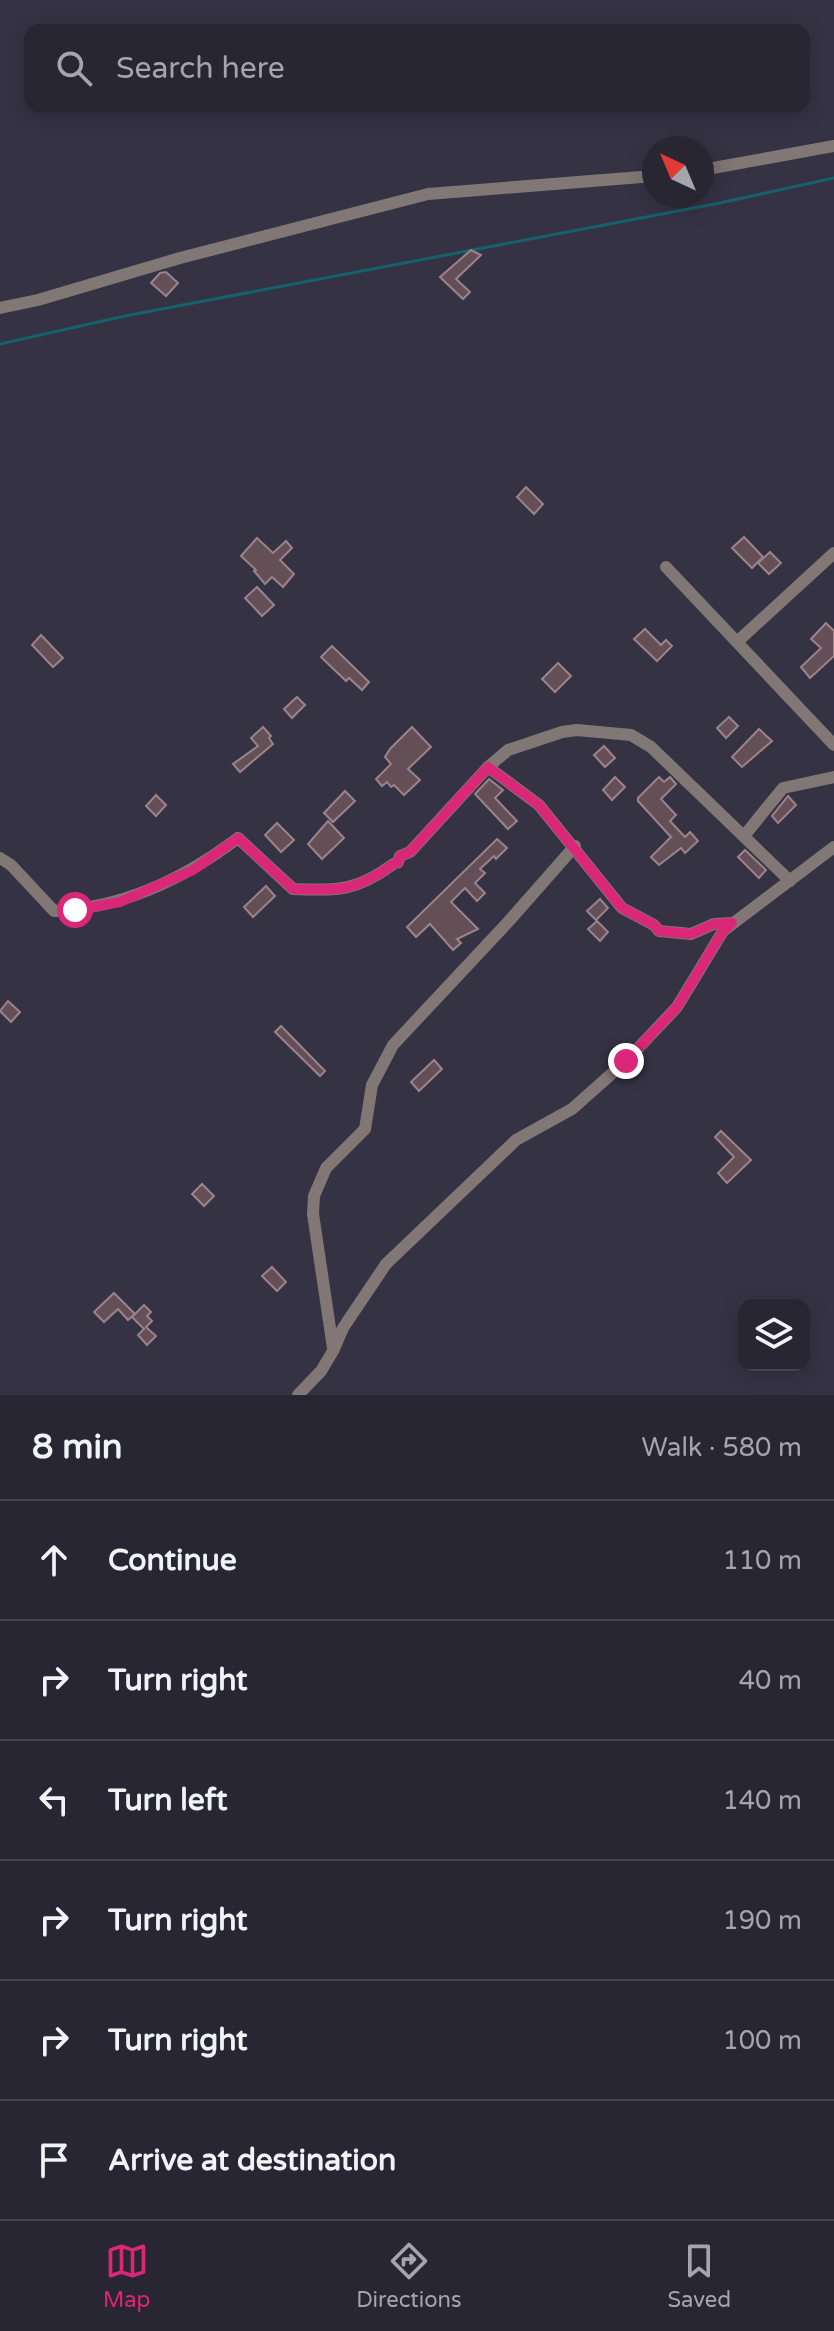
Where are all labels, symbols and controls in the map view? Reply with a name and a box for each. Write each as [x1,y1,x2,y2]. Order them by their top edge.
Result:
search box [24,24,810,112]
icon: search [52,46,96,90]
text: Search here [116,50,285,87]
north arrow [642,136,714,208]
route start [57,892,93,928]
route end [608,1043,644,1079]
map controls [738,1299,810,1371]
button: layers [738,1299,810,1371]
text: 8 min [32,1427,123,1468]
text: Walk · 580 m [642,1432,802,1463]
icon: ahead [32,1538,76,1582]
text: Continue [108,1542,237,1579]
text: 110 m [722,1545,802,1576]
icon: right [32,1658,76,1702]
text: Turn right [108,1662,248,1699]
text: 40 m [739,1665,802,1696]
icon: left [32,1778,76,1822]
text: Turn left [108,1782,227,1819]
text: 140 m [722,1785,802,1816]
icon: right [32,1898,76,1942]
text: Turn right [108,1902,248,1939]
text: 190 m [722,1905,802,1936]
icon: right [32,2018,76,2062]
text: Turn right [108,2022,248,2059]
text: 100 m [722,2025,802,2056]
icon: arrive [32,2138,76,2182]
text: Arrive at destination [108,2142,396,2179]
tab: Map [103,2239,150,2313]
tab: Directions [356,2239,462,2313]
tab: Saved [667,2239,731,2313]

